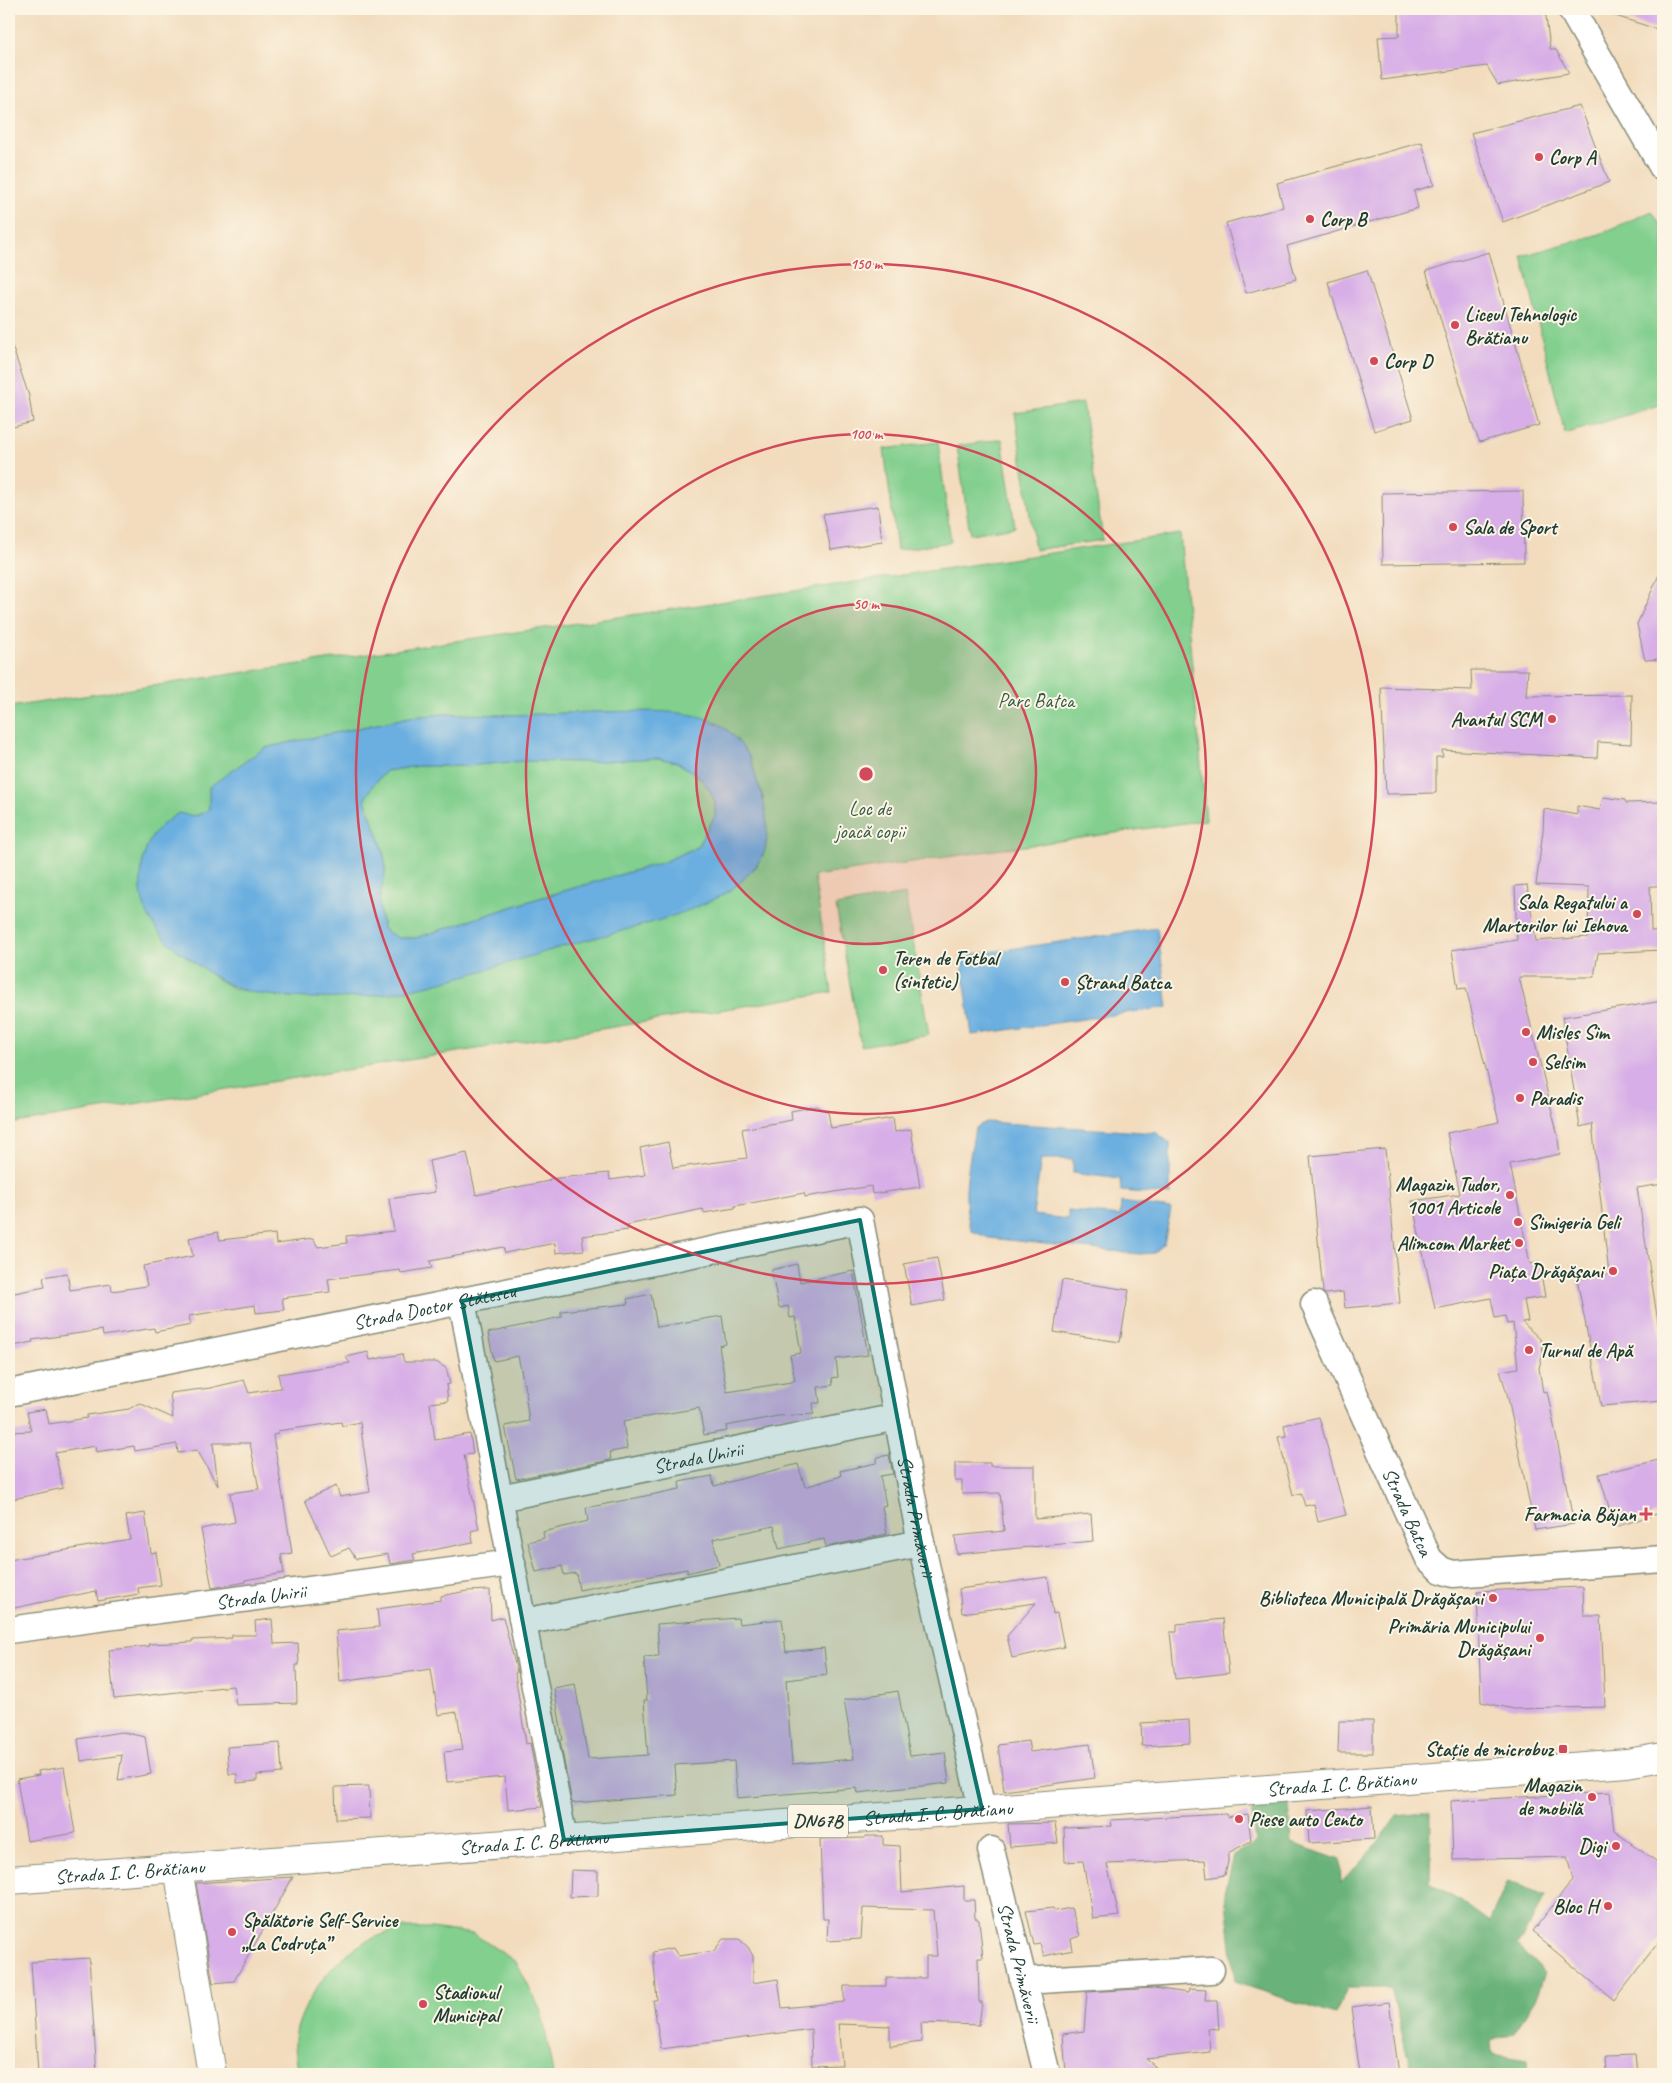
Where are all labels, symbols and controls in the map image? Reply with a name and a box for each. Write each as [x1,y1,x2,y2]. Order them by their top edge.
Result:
place label: Corp A [1549,145,1597,170]
marker: Corp A [1533,151,1545,163]
place label: Corp B [1320,207,1368,232]
marker: Corp B [1304,213,1316,225]
text: 150 m [850,255,884,274]
place label: Liceul Tehnologic Brătianu [1465,302,1578,350]
marker: Liceul Tehnologic Brătianu [1449,319,1461,331]
place label: Corp D [1384,349,1434,374]
marker: Corp D [1368,355,1380,367]
text: 100 m [850,425,884,444]
place label: Sala de Sport [1463,515,1559,540]
marker: Sala de Sport [1447,521,1459,533]
text: 50 m [853,595,880,614]
park label: Parc Batca [998,688,1076,713]
place label: Avantul SCM [1451,707,1543,732]
marker: Avantul SCM [1546,713,1558,725]
centre of rings [857,765,875,783]
park label: Loc de joacă copii [834,796,907,844]
place label: Sala Regatului a Martorilor lui Iehova [1482,890,1629,938]
marker: Sala Regatului a Martorilor lui Iehova [1631,908,1643,920]
place label: Teren de Fotbal (sintetic) [893,946,1001,994]
marker: Teren de Fotbal (sintetic) [877,964,889,976]
place label: Ștrand Batca [1075,970,1172,995]
marker: Ștrand Batca [1059,976,1071,988]
place label: Misles Sim [1536,1020,1611,1045]
marker: Misles Sim [1520,1026,1532,1038]
place label: Selsim [1543,1050,1587,1075]
marker: Selsim [1527,1056,1539,1068]
place label: Paradis [1530,1086,1584,1111]
marker: Paradis [1514,1092,1526,1104]
place label: Magazin Tudor, 1001 Articole [1396,1172,1501,1220]
marker: Magazin Tudor, 1001 Articole [1504,1189,1516,1201]
place label: Simigeria Geli [1528,1210,1623,1235]
marker: Simigeria Geli [1512,1216,1524,1228]
place label: Alimcom Market [1397,1231,1511,1256]
marker: Alimcom Market [1513,1237,1525,1249]
place label: Piața Drăgășani [1488,1259,1606,1284]
marker: Piața Drăgășani [1607,1265,1619,1277]
street label: Strada Doctor Stătescu [351,1278,519,1335]
place label: Turnul de Apă [1539,1338,1634,1363]
marker: Turnul de Apă [1523,1344,1535,1356]
street label: Strada Unirii [651,1436,747,1479]
street label: Strada Primăverii [892,1454,941,1581]
street label: Strada Batca [1377,1464,1439,1561]
place label: Farmacia Băjan [1524,1502,1637,1527]
marker: Farmacia Băjan [1640,1508,1652,1520]
street label: Strada Unirii [214,1578,310,1615]
place label: Biblioteca Municipală Drăgășani [1259,1586,1486,1611]
marker: Biblioteca Municipală Drăgășani [1487,1592,1499,1604]
place label: Primăria Municipului Drăgășani [1388,1614,1533,1662]
marker: Primăria Municipului Drăgășani [1534,1632,1546,1644]
place label: Stație de microbuz [1425,1737,1555,1762]
marker: Stație de microbuz [1557,1743,1569,1755]
street label: Strada I. C. Brătianu [1266,1766,1419,1802]
place label: Magazin de mobilă [1518,1773,1584,1821]
marker: Magazin de mobilă [1586,1791,1598,1803]
street label: Strada I. C. Brătianu [862,1795,1015,1831]
road number: DN67B [788,1804,848,1838]
place label: Piese auto Cento [1249,1807,1364,1832]
marker: Piese auto Cento [1233,1813,1245,1825]
street label: Strada I. C. Brătianu [458,1824,611,1860]
place label: Digi [1579,1834,1609,1859]
marker: Digi [1610,1840,1622,1852]
street label: Strada I. C. Brătianu [54,1853,207,1889]
place label: Bloc H [1553,1894,1602,1919]
street label: Strada Primăverii [992,1900,1047,2027]
marker: Bloc H [1602,1900,1614,1912]
place label: Spălătorie Self-Service „La Codruța” [242,1908,399,1956]
marker: Spălătorie Self-Service „La Codruța” [226,1926,238,1938]
place label: Stadionul Municipal [433,1980,503,2028]
marker: Stadionul Municipal [417,1998,429,2010]

